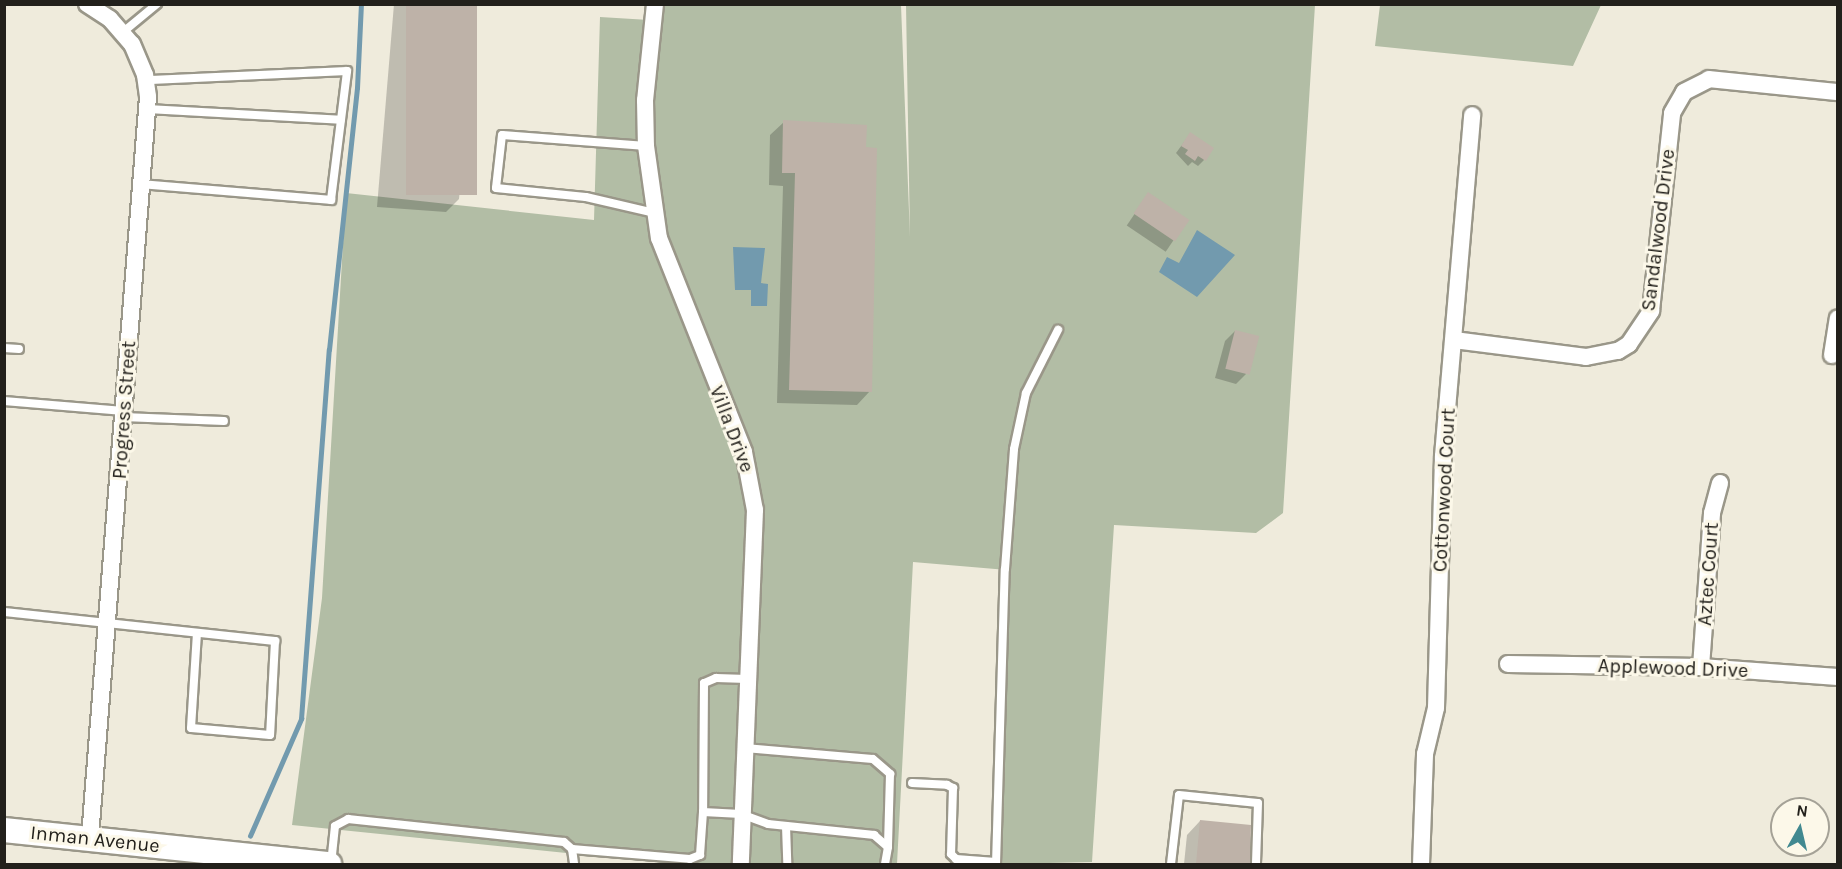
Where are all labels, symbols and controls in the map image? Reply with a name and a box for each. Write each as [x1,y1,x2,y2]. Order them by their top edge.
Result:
street label: Sandalwood Drive [1636,148,1680,312]
street label: Progress Street [107,340,141,480]
street label: Villa Drive [705,382,759,476]
street label: Cottonwood Court [1428,407,1460,573]
street label: Aztec Court [1692,521,1724,627]
street label: Applewood Drive [1597,653,1749,683]
north arrow [1770,797,1830,857]
text: N [1795,800,1809,821]
street label: Inman Avenue [29,820,161,858]

